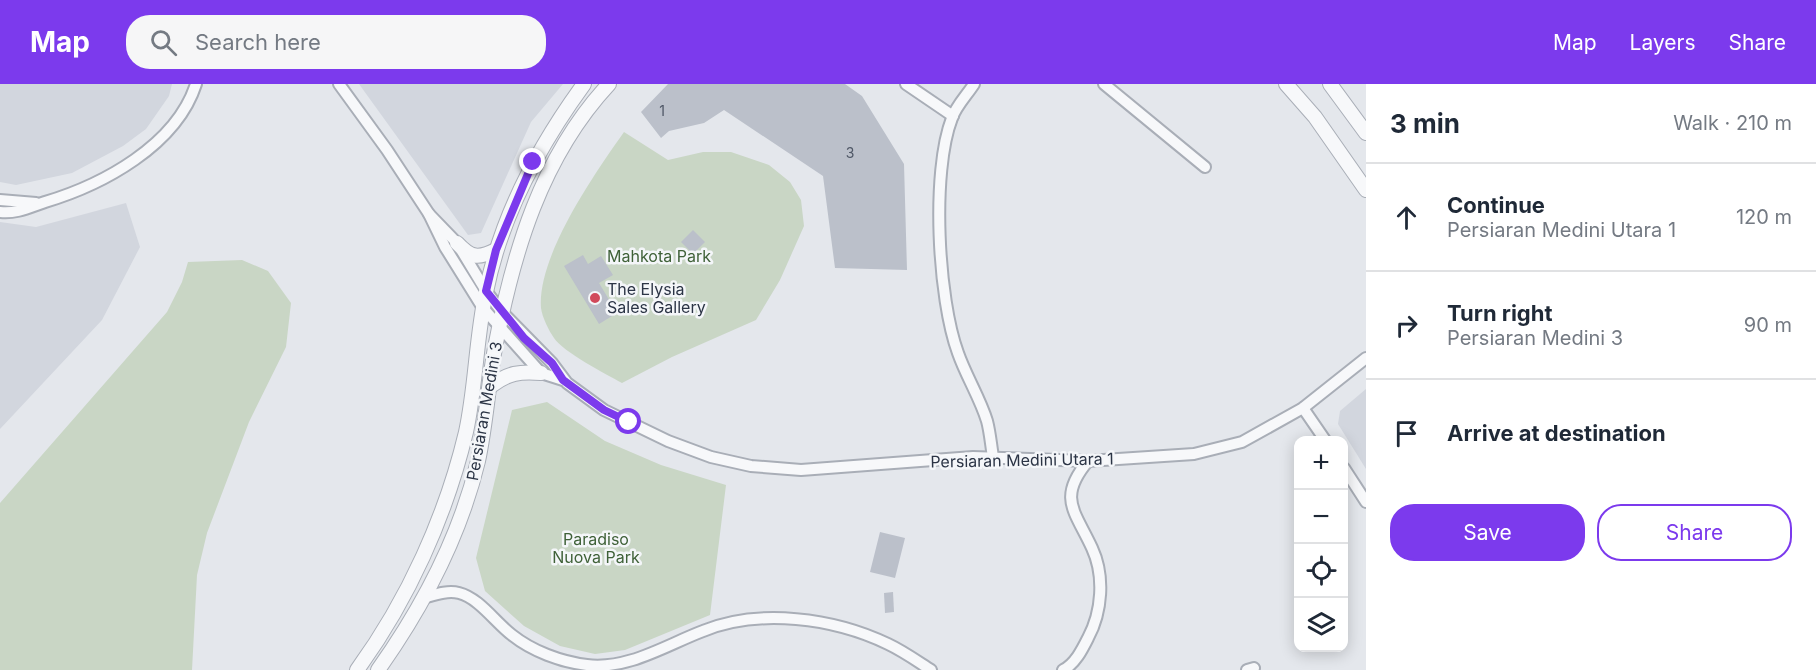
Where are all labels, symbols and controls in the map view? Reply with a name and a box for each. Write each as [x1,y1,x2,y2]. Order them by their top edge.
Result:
search box [126,15,546,69]
text: Map [30,25,90,59]
icon: search [147,26,180,59]
text: Search here [195,29,321,55]
text: Map [1553,30,1597,55]
text: Layers [1630,30,1696,55]
text: Share [1729,30,1786,55]
house number: 1 [659,102,665,119]
text: 3 min [1390,108,1460,139]
text: Walk · 210 m [1673,111,1792,135]
house number: 3 [846,144,854,161]
route end [519,148,545,174]
text: Continue [1447,192,1545,218]
icon: ahead [1390,201,1423,234]
text: 120 m [1736,205,1792,229]
text: Persiaran Medini Utara 1 [1447,218,1676,242]
park label: Mahkota Park [607,246,711,266]
place label: The Elysia Sales Gallery [607,279,706,317]
marker: The Elysia Sales Gallery [588,291,602,305]
text: Turn right [1447,300,1553,326]
icon: right [1390,309,1423,342]
text: 90 m [1744,313,1792,337]
text: Persiaran Medini 3 [1447,326,1623,350]
street label: Persiaran Medini 3 [462,340,506,482]
route start [615,408,641,434]
icon: arrive [1390,417,1423,450]
text: Arrive at destination [1447,420,1666,446]
map controls [1294,436,1348,652]
button: + [1294,436,1348,490]
street label: Persiaran Medini Utara 1 [930,448,1114,472]
button: − [1294,490,1348,544]
button: Save [1390,504,1585,561]
button: Share [1597,504,1792,561]
park label: Paradiso Nuova Park [552,529,640,567]
button: locate [1294,544,1348,598]
button: layers [1294,598,1348,652]

